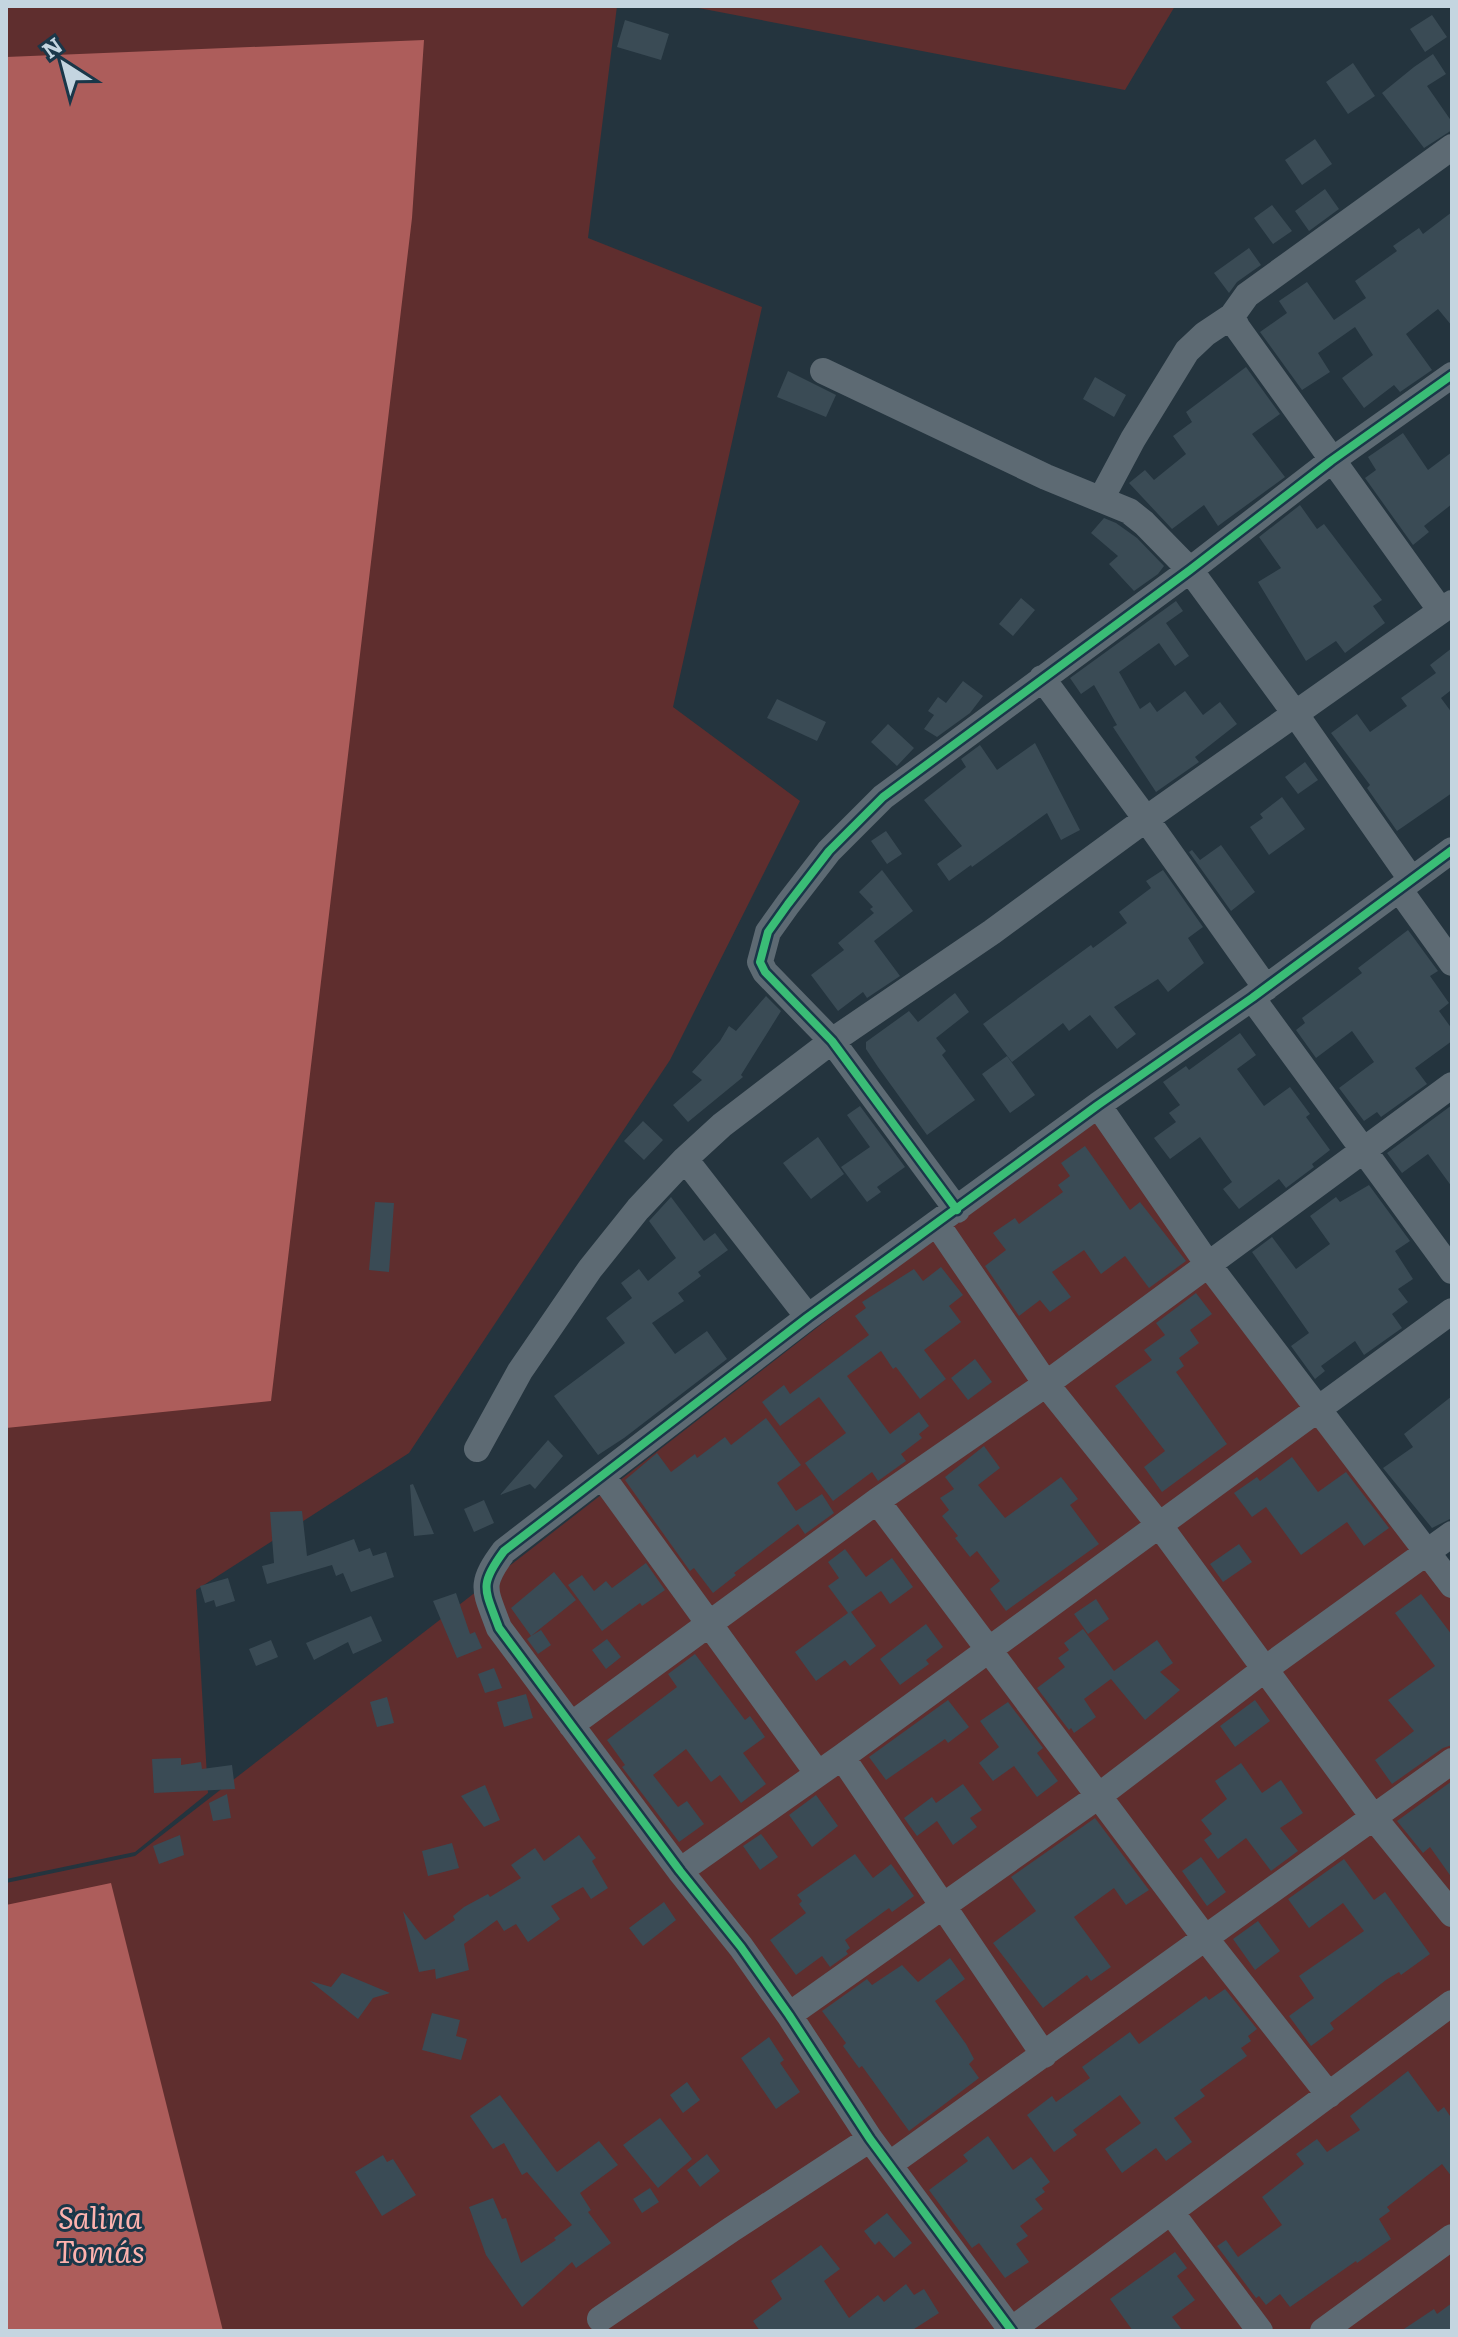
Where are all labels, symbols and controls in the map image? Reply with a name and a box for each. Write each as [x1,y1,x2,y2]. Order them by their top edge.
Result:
north arrow [24,24,104,104]
text: N [34,28,69,65]
water label: Salina Tomás [55,2194,145,2272]

